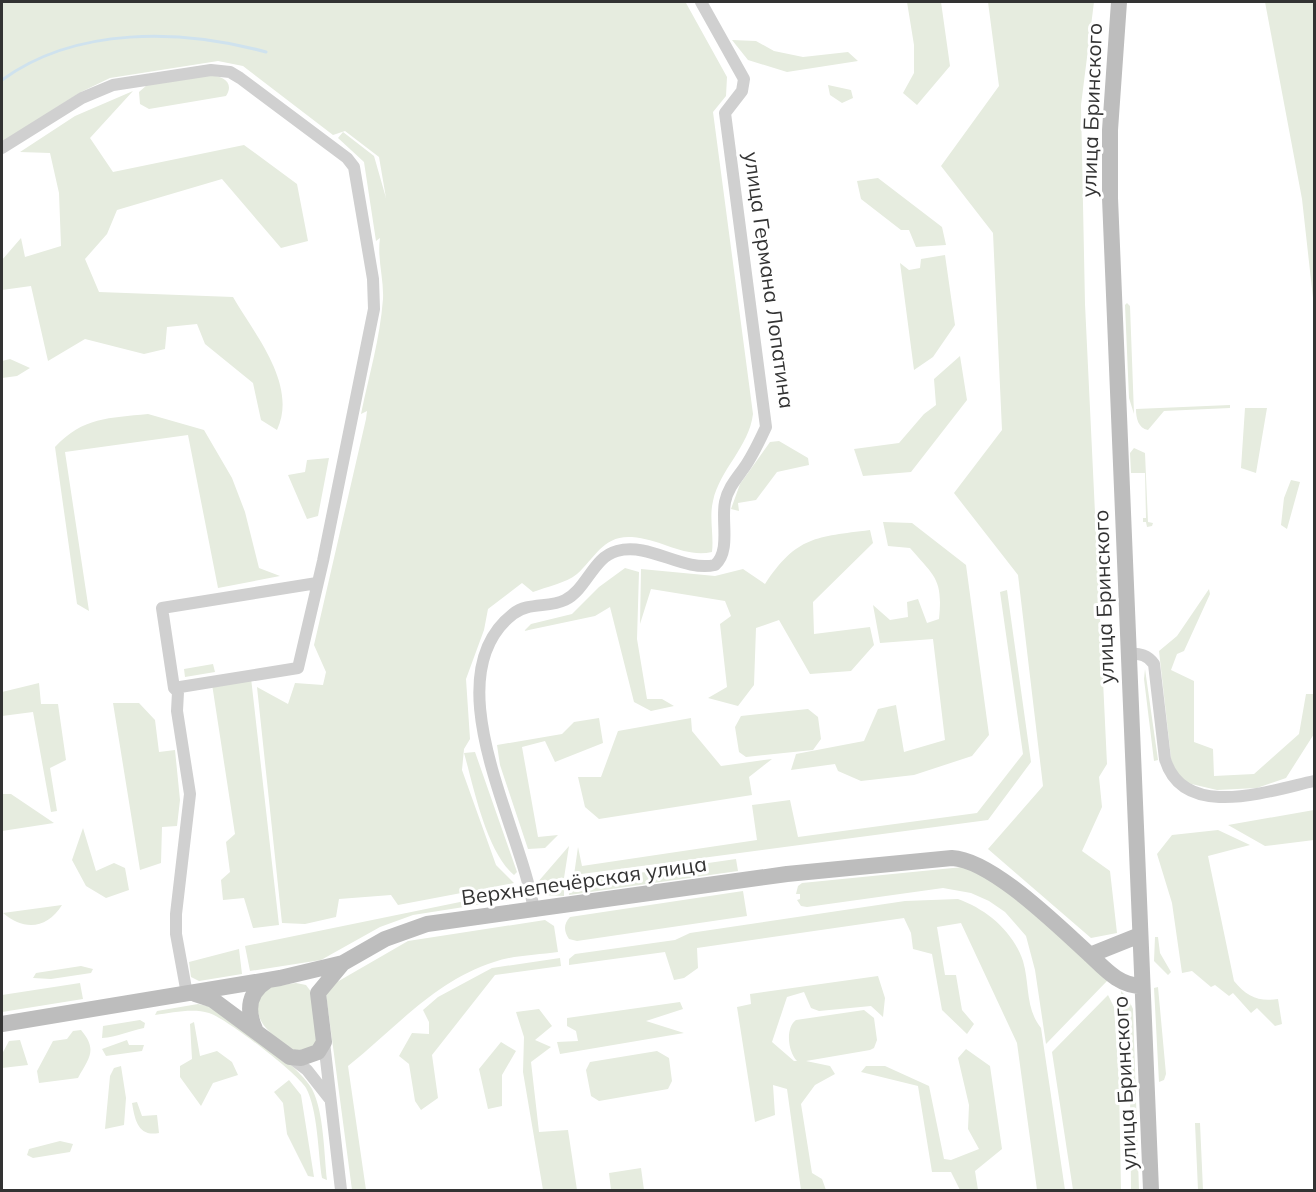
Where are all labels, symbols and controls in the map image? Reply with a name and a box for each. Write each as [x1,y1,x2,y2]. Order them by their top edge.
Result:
street label: улица Бринского [1075,22,1107,198]
street label: улица Германа Лопатина [739,150,801,410]
street label: улица Бринского [1087,509,1119,685]
street label: Верхнепечёрская улица [460,850,708,910]
street label: улица Бринского [1106,995,1142,1171]

